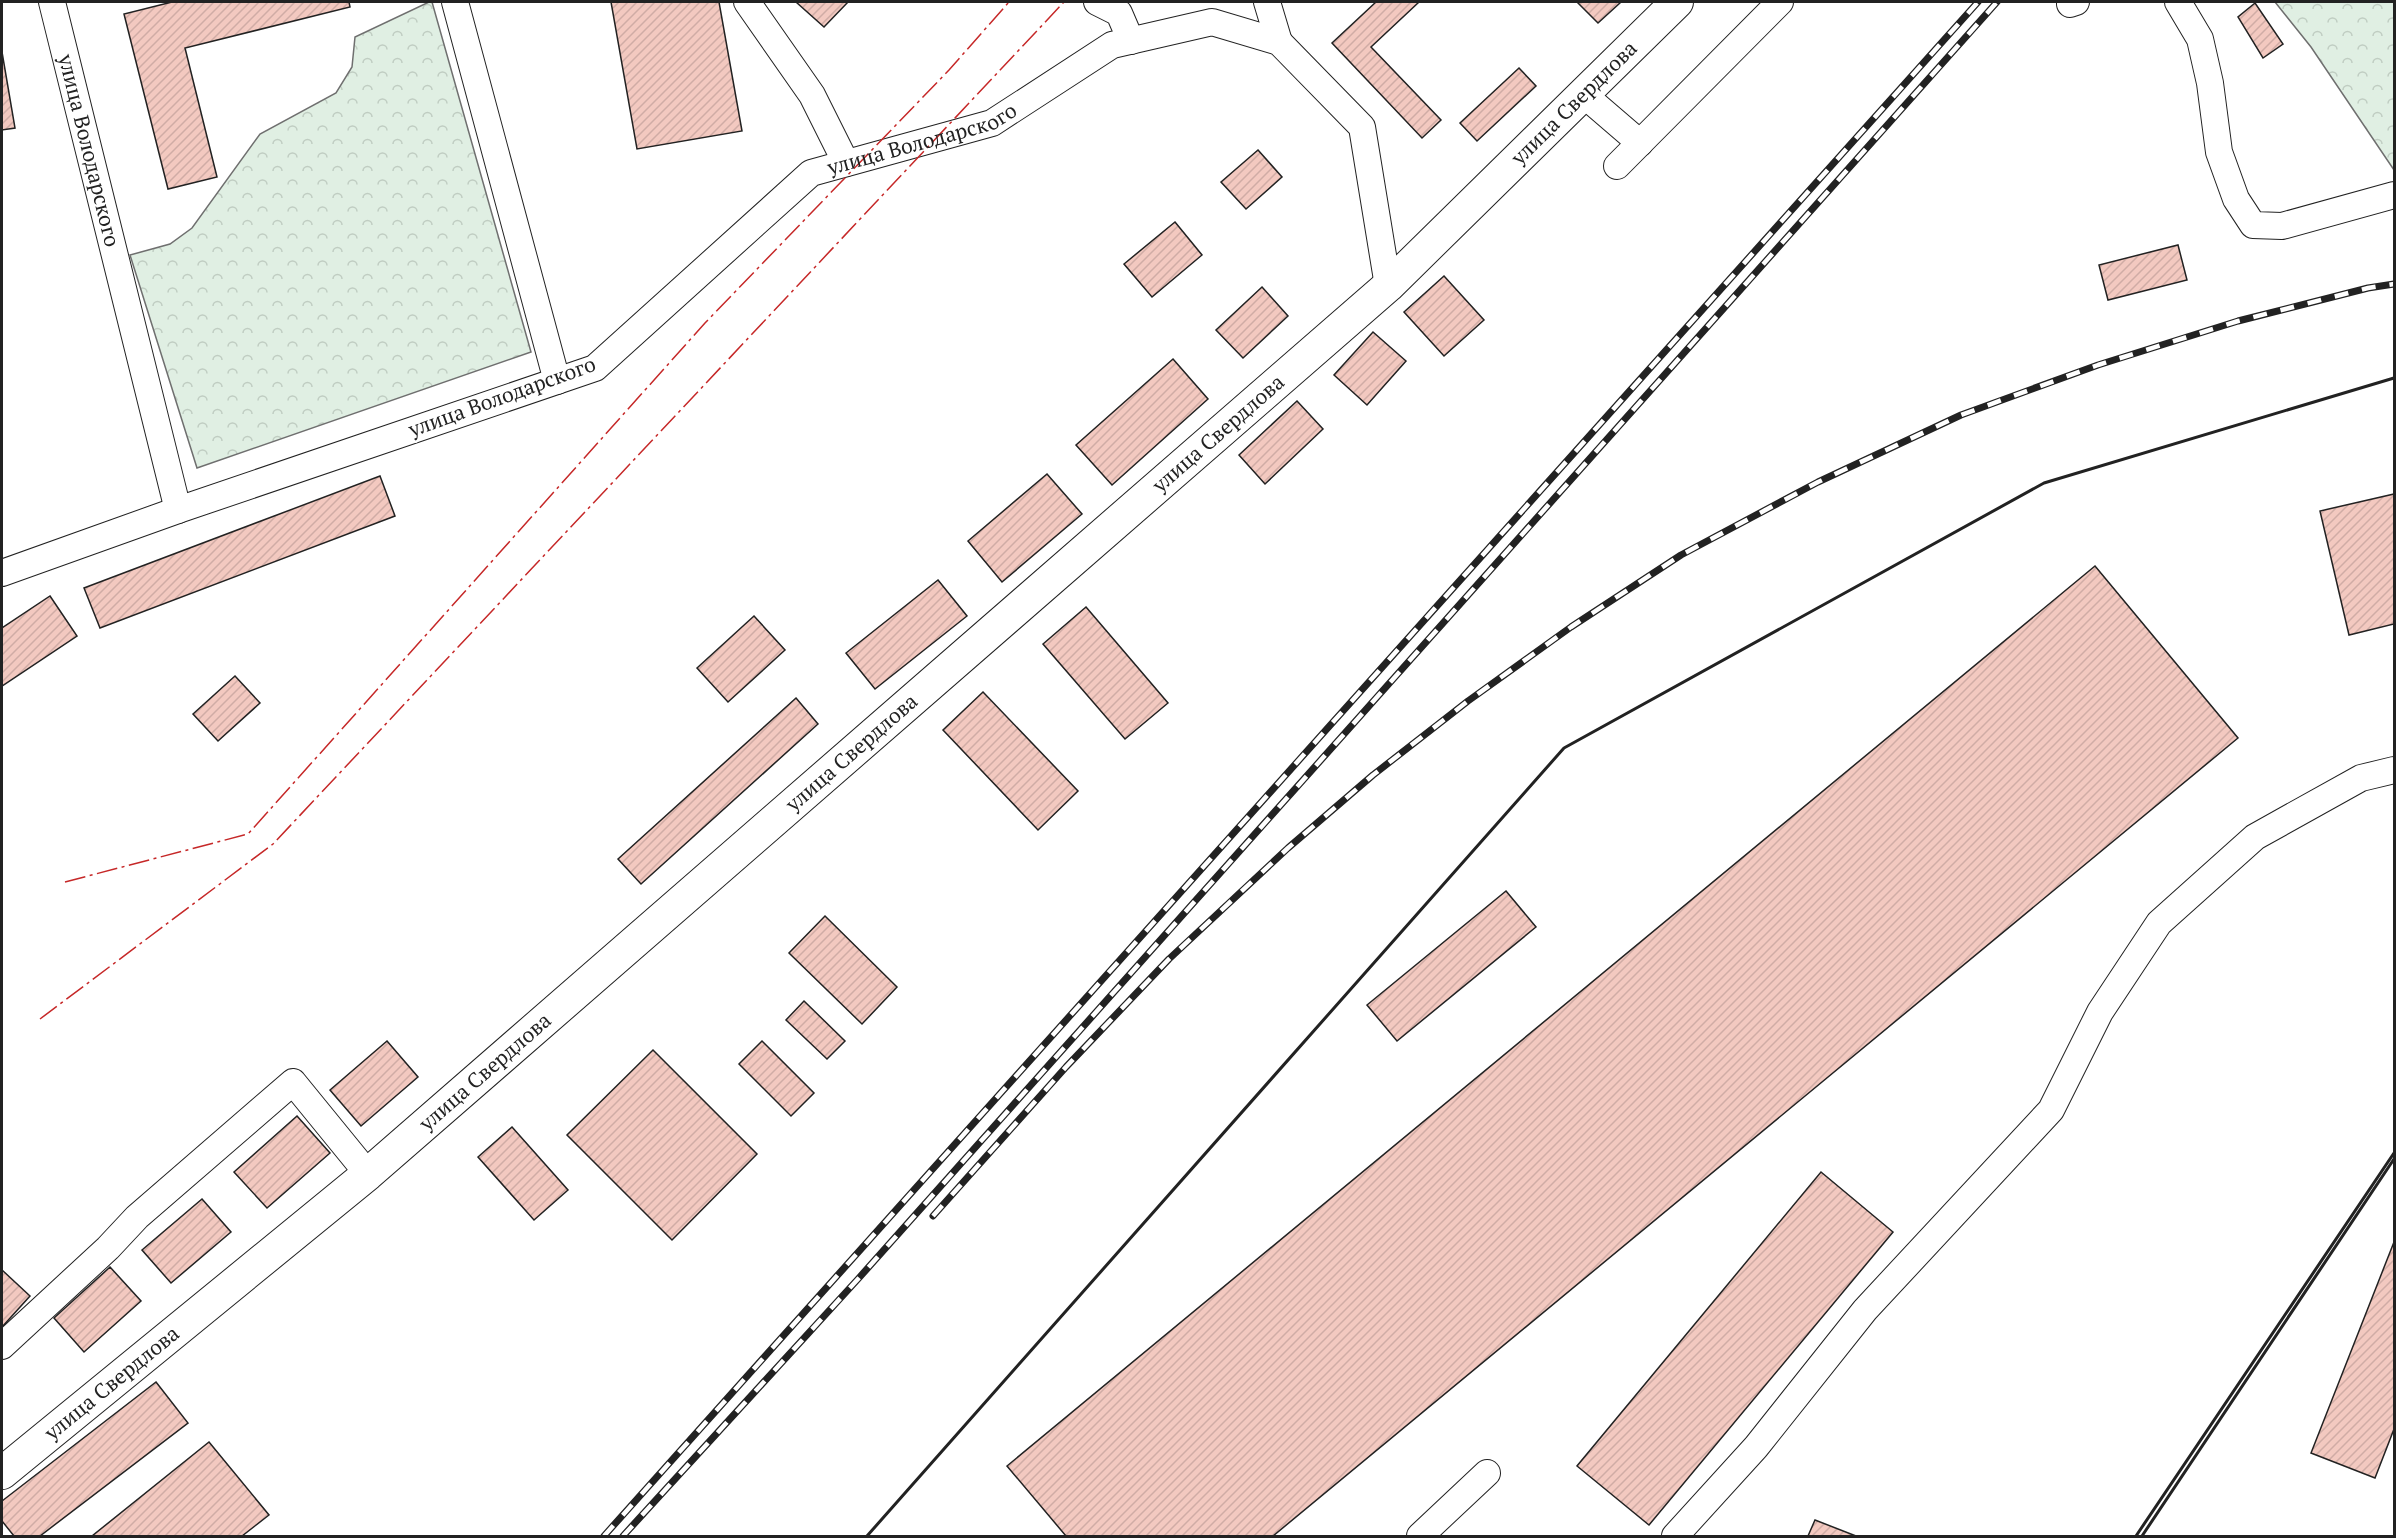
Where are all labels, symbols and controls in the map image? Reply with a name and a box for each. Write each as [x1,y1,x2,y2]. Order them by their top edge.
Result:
street label: улица Свердлова [1504,34,1643,171]
street label: улица Володарского [52,50,127,249]
street label: улица Володарского [823,96,1022,181]
street label: улица Володарского [403,349,599,443]
street label: улица Свердлова [1145,368,1290,499]
street label: улица Свердлова [778,687,923,818]
street label: улица Свердлова [412,1006,557,1137]
street label: улица Свердлова [37,1319,185,1447]

